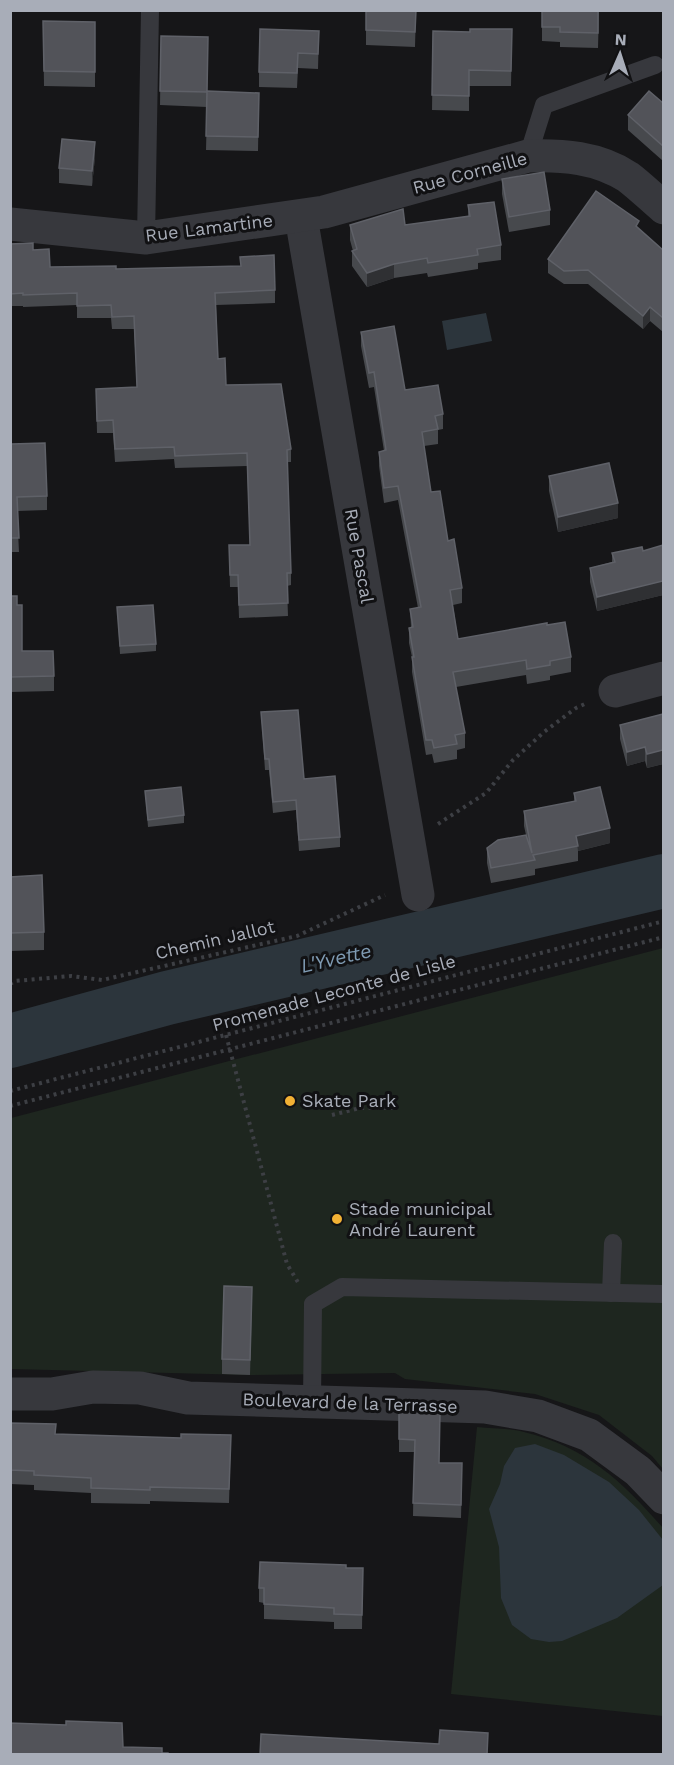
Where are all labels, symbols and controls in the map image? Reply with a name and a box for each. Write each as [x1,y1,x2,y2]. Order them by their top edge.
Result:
north arrow [590,24,650,84]
text: N [614,30,627,49]
street label: Rue Corneille [410,147,529,198]
street label: Rue Lamartine [144,209,274,246]
street label: Rue Pascal [341,507,378,605]
street label: Chemin Jallot [153,915,277,963]
water label: L'Yvette [298,938,374,978]
street label: Promenade Leconte de Lisle [210,950,458,1035]
place label: Skate Park [302,1090,396,1111]
marker: Skate Park [283,1094,297,1108]
place label: Stade municipal André Laurent [349,1198,493,1240]
marker: Stade municipal André Laurent [330,1212,344,1226]
street label: Boulevard de la Terrasse [242,1388,458,1417]

